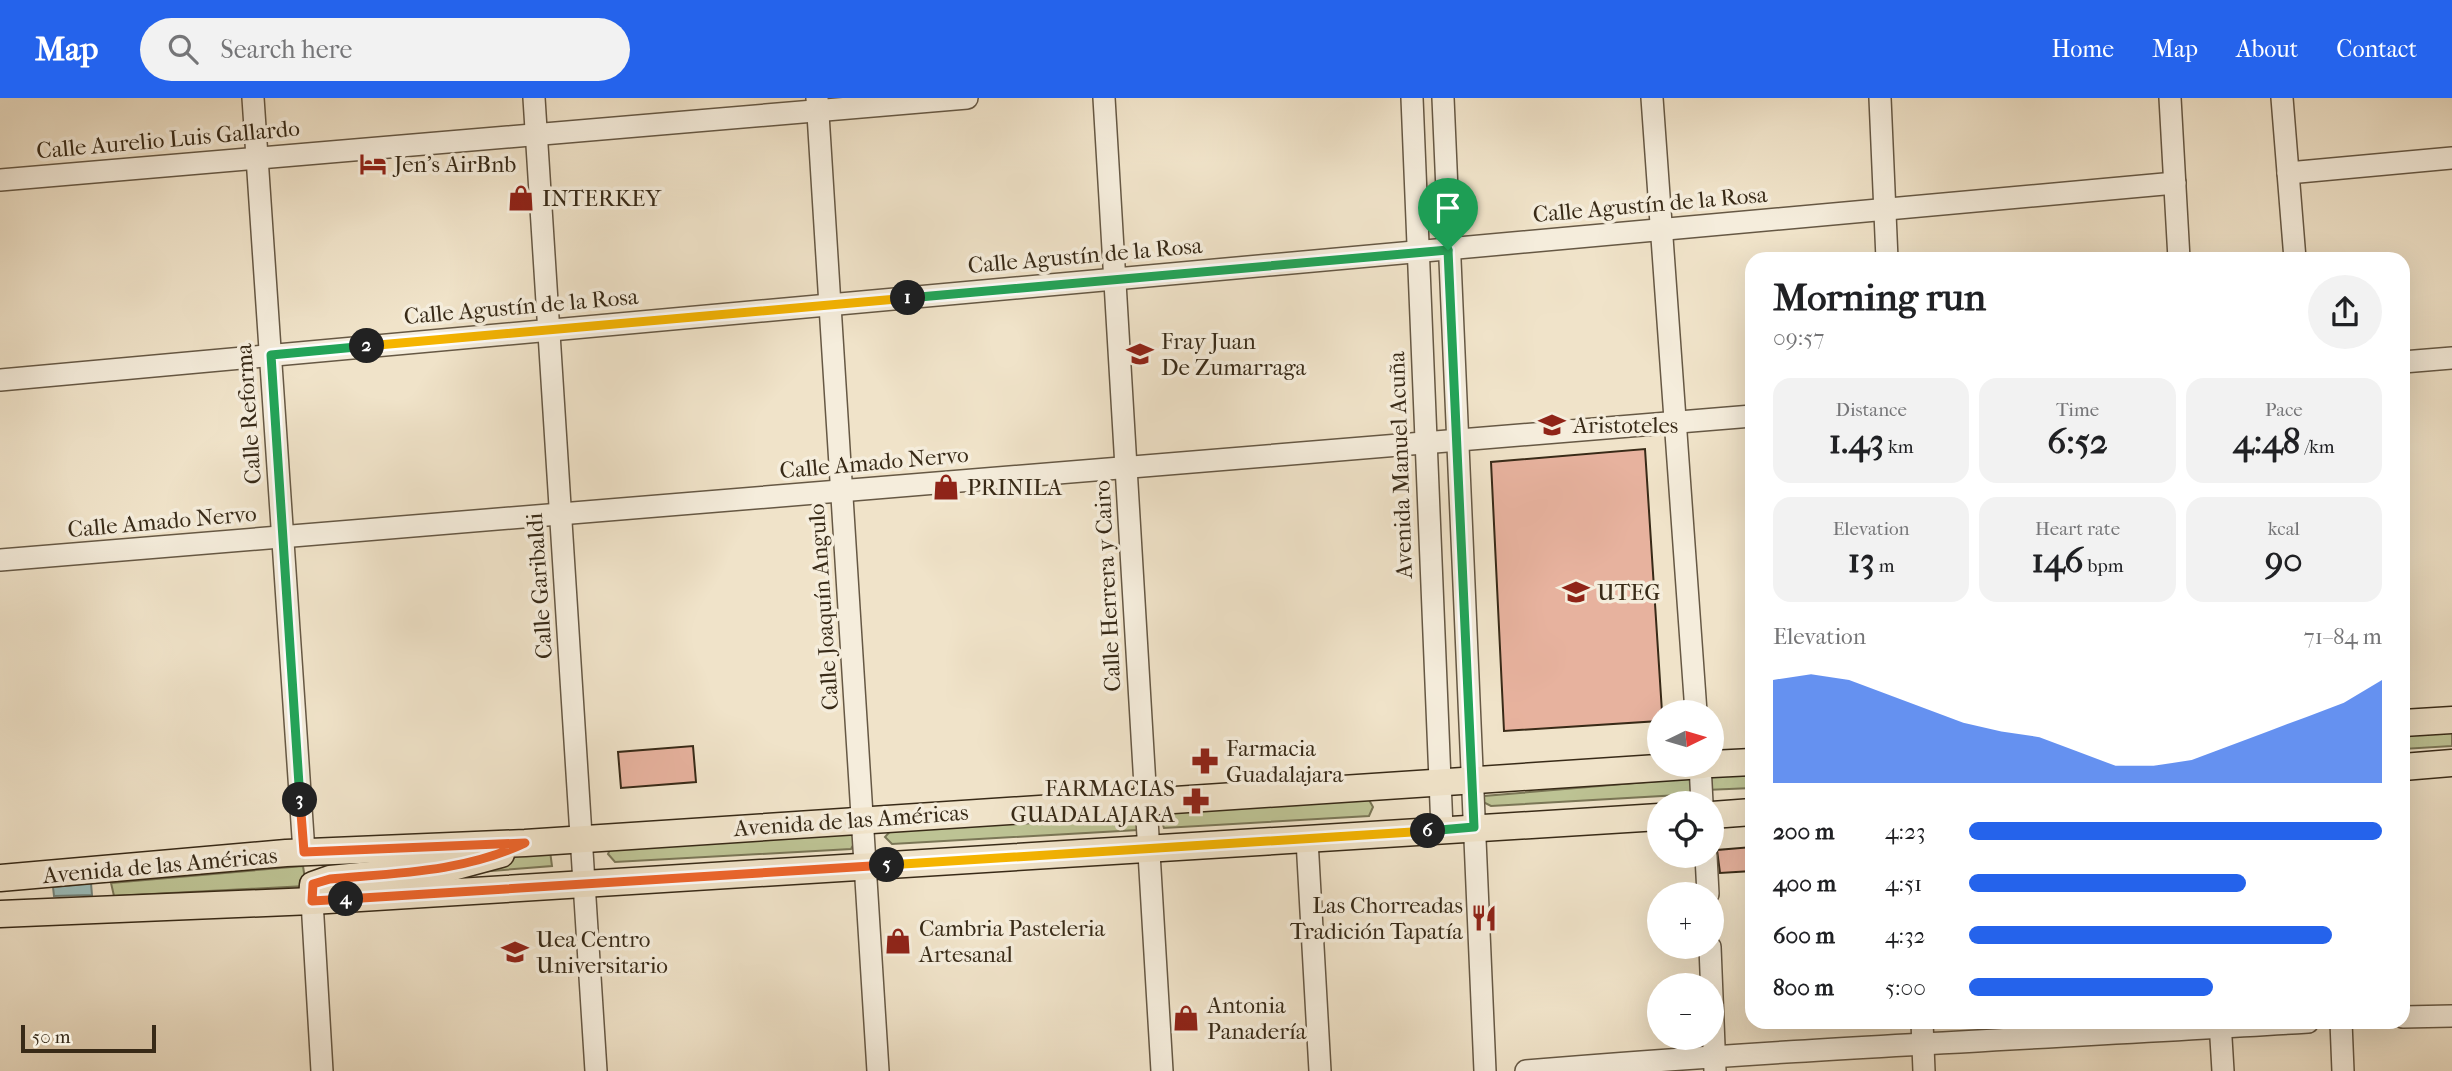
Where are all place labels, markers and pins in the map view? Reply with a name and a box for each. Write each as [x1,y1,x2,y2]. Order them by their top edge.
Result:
hotel icon: Jen's AirBnb [358,149,388,179]
place label: Jen's AirBnb [392,151,516,178]
pin [1418,178,1478,250]
shop icon: INTERKEY [506,183,536,213]
place label: INTERKEY [542,185,662,212]
pin: 1 [890,280,926,316]
pin: 2 [350,328,384,364]
place label: Fray Juan De Zumarraga [1161,328,1307,381]
school or university icon: Fray Juan De Zumarraga [1125,339,1155,369]
school or university icon: Aristoteles [1537,410,1567,440]
place label: Aristoteles [1572,412,1678,439]
shop icon: PRINILA [931,472,961,502]
place label: PRINILA [967,474,1063,501]
school or university icon: UTEG [1561,577,1591,607]
place label: UTEG [1597,579,1661,606]
place label: Farmacia Guadalajara [1226,735,1343,788]
pharmacy icon: Farmacia Guadalajara [1190,746,1220,776]
place label: FARMACIAS GUADALAJARA [1010,775,1176,828]
pin: 3 [282,782,318,818]
pharmacy icon: FARMACIAS GUADALAJARA [1181,786,1211,816]
pin: 6 [1410,814,1446,848]
pin: 5 [870,848,904,882]
pin: 4 [328,882,364,916]
place label: Las Chorreadas Tradición Tapatía [1290,892,1463,945]
restaurant icon: Las Chorreadas Tradición Tapatía [1469,903,1499,933]
place label: Cambria Pasteleria Artesanal [918,915,1106,968]
place label: Uea Centro Universitario [536,926,668,979]
shop icon: Cambria Pasteleria Artesanal [883,926,913,956]
school or university icon: Uea Centro Universitario [500,937,530,967]
place label: Antonia Panadería [1206,992,1307,1045]
shop icon: Antonia Panadería [1171,1003,1201,1033]

